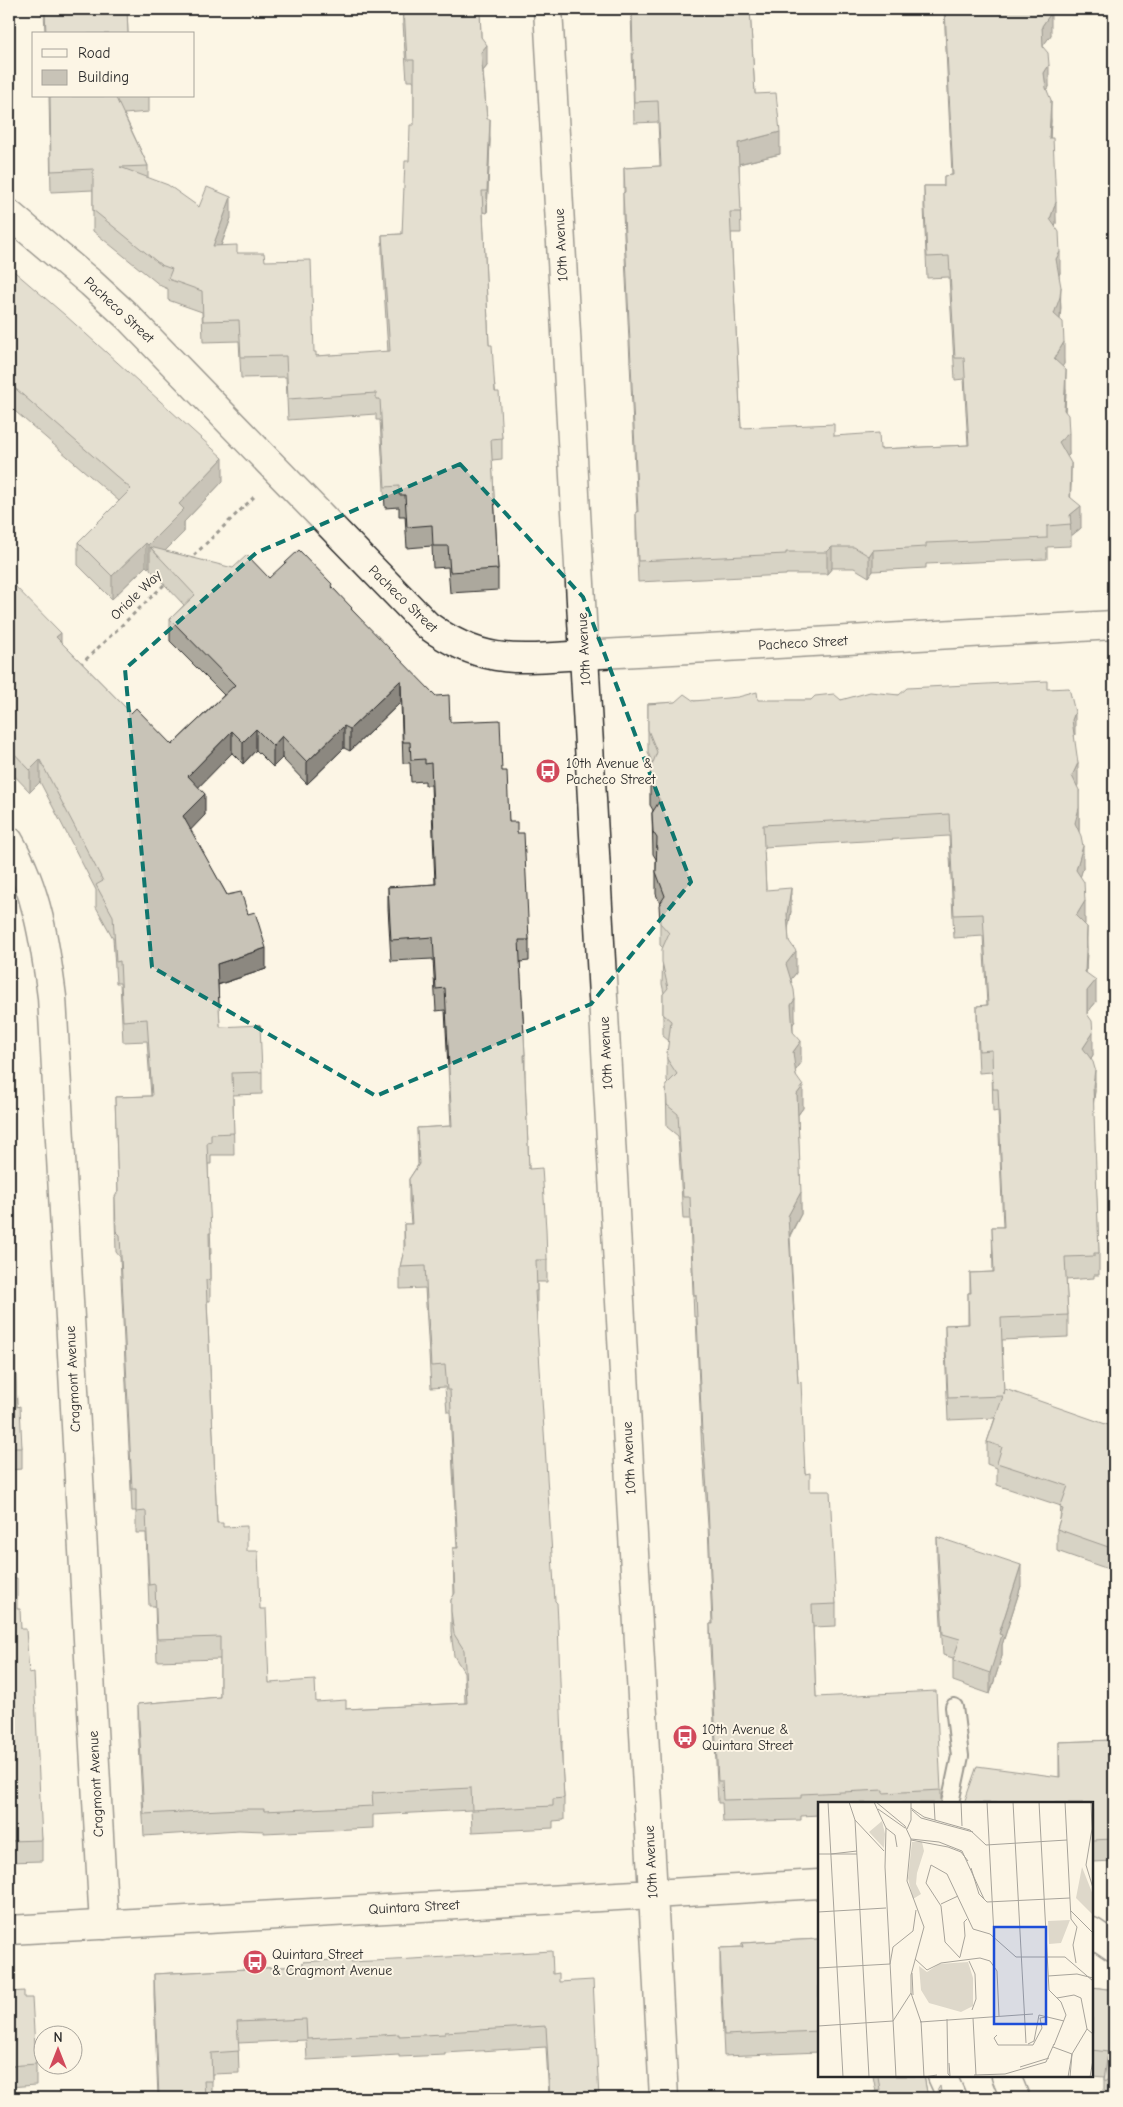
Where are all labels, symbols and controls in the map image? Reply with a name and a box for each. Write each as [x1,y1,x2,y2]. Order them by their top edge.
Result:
legend [32,32,195,98]
text: Road [78,44,110,62]
text: Building [78,68,129,86]
street label: 10th Avenue [551,208,571,282]
street label: Pacheco Street [80,273,158,347]
street label: Pacheco Street [365,562,442,637]
street label: Oriole Way [107,566,166,624]
street label: 10th Avenue [574,612,594,686]
street label: Pacheco Street [758,632,849,654]
place label: 10th Avenue & Pacheco Street [566,755,657,788]
bus stop icon: 10th Avenue & Pacheco Street [535,758,561,784]
street label: 10th Avenue [596,1016,616,1090]
street label: Cragmont Avenue [62,1325,84,1433]
street label: 10th Avenue [619,1421,639,1495]
place label: 10th Avenue & Quintara Street [702,1721,794,1754]
bus stop icon: 10th Avenue & Quintara Street [672,1724,698,1750]
street label: Cragmont Avenue [85,1730,107,1838]
inset map [818,1802,1093,2077]
street label: 10th Avenue [641,1825,661,1899]
street label: Quintara Street [368,1896,461,1918]
place label: Quintara Street & Cragmont Avenue [272,1946,392,1979]
bus stop icon: Quintara Street & Cragmont Avenue [242,1949,268,1975]
north arrow [32,2024,82,2074]
text: N [53,2029,63,2046]

